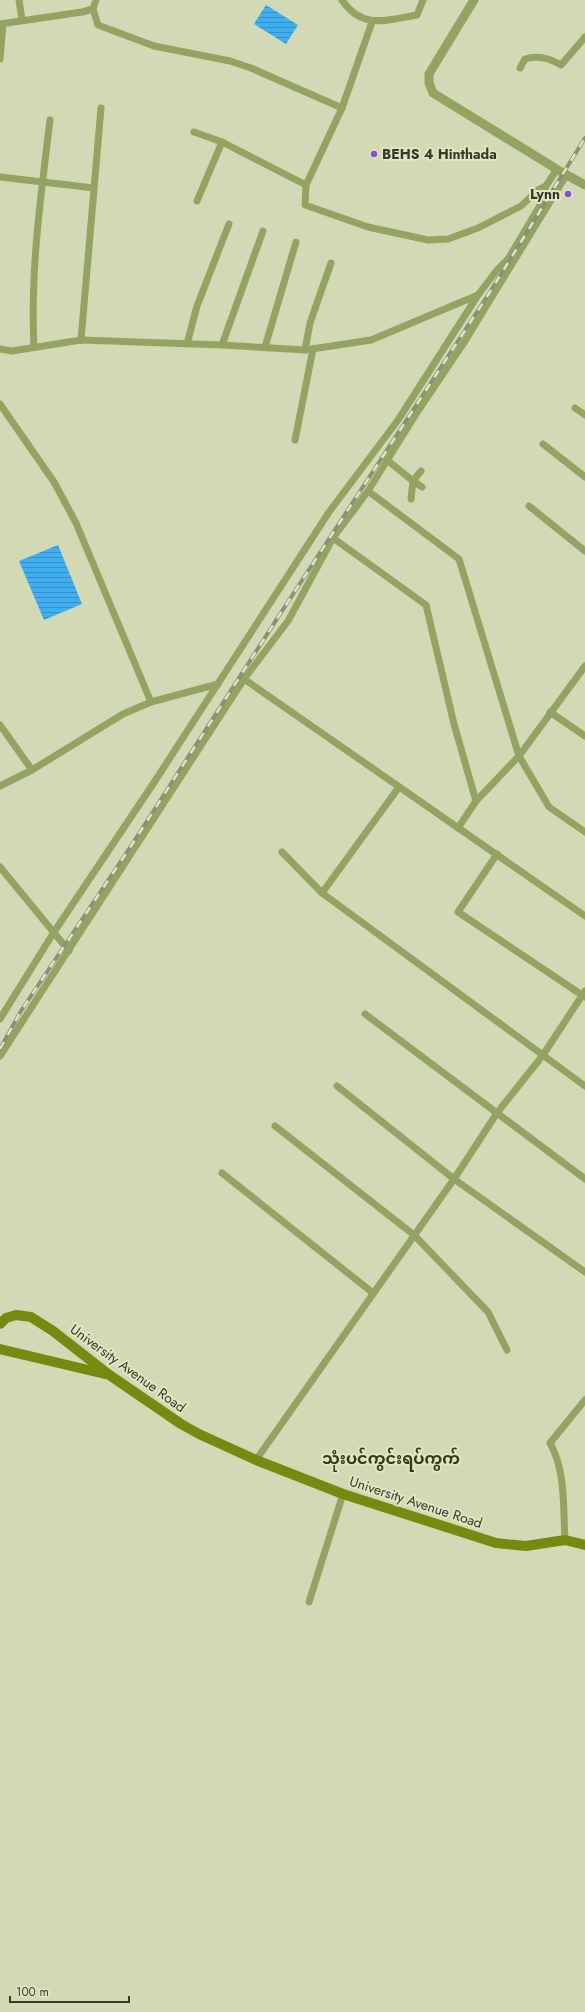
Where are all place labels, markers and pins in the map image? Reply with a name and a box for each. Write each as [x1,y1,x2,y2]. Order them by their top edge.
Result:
place label: BEHS 4 Hinthada [382,144,497,164]
marker: BEHS 4 Hinthada [369,149,379,159]
place label: Lynn [530,184,560,204]
marker: Lynn [563,189,573,199]

